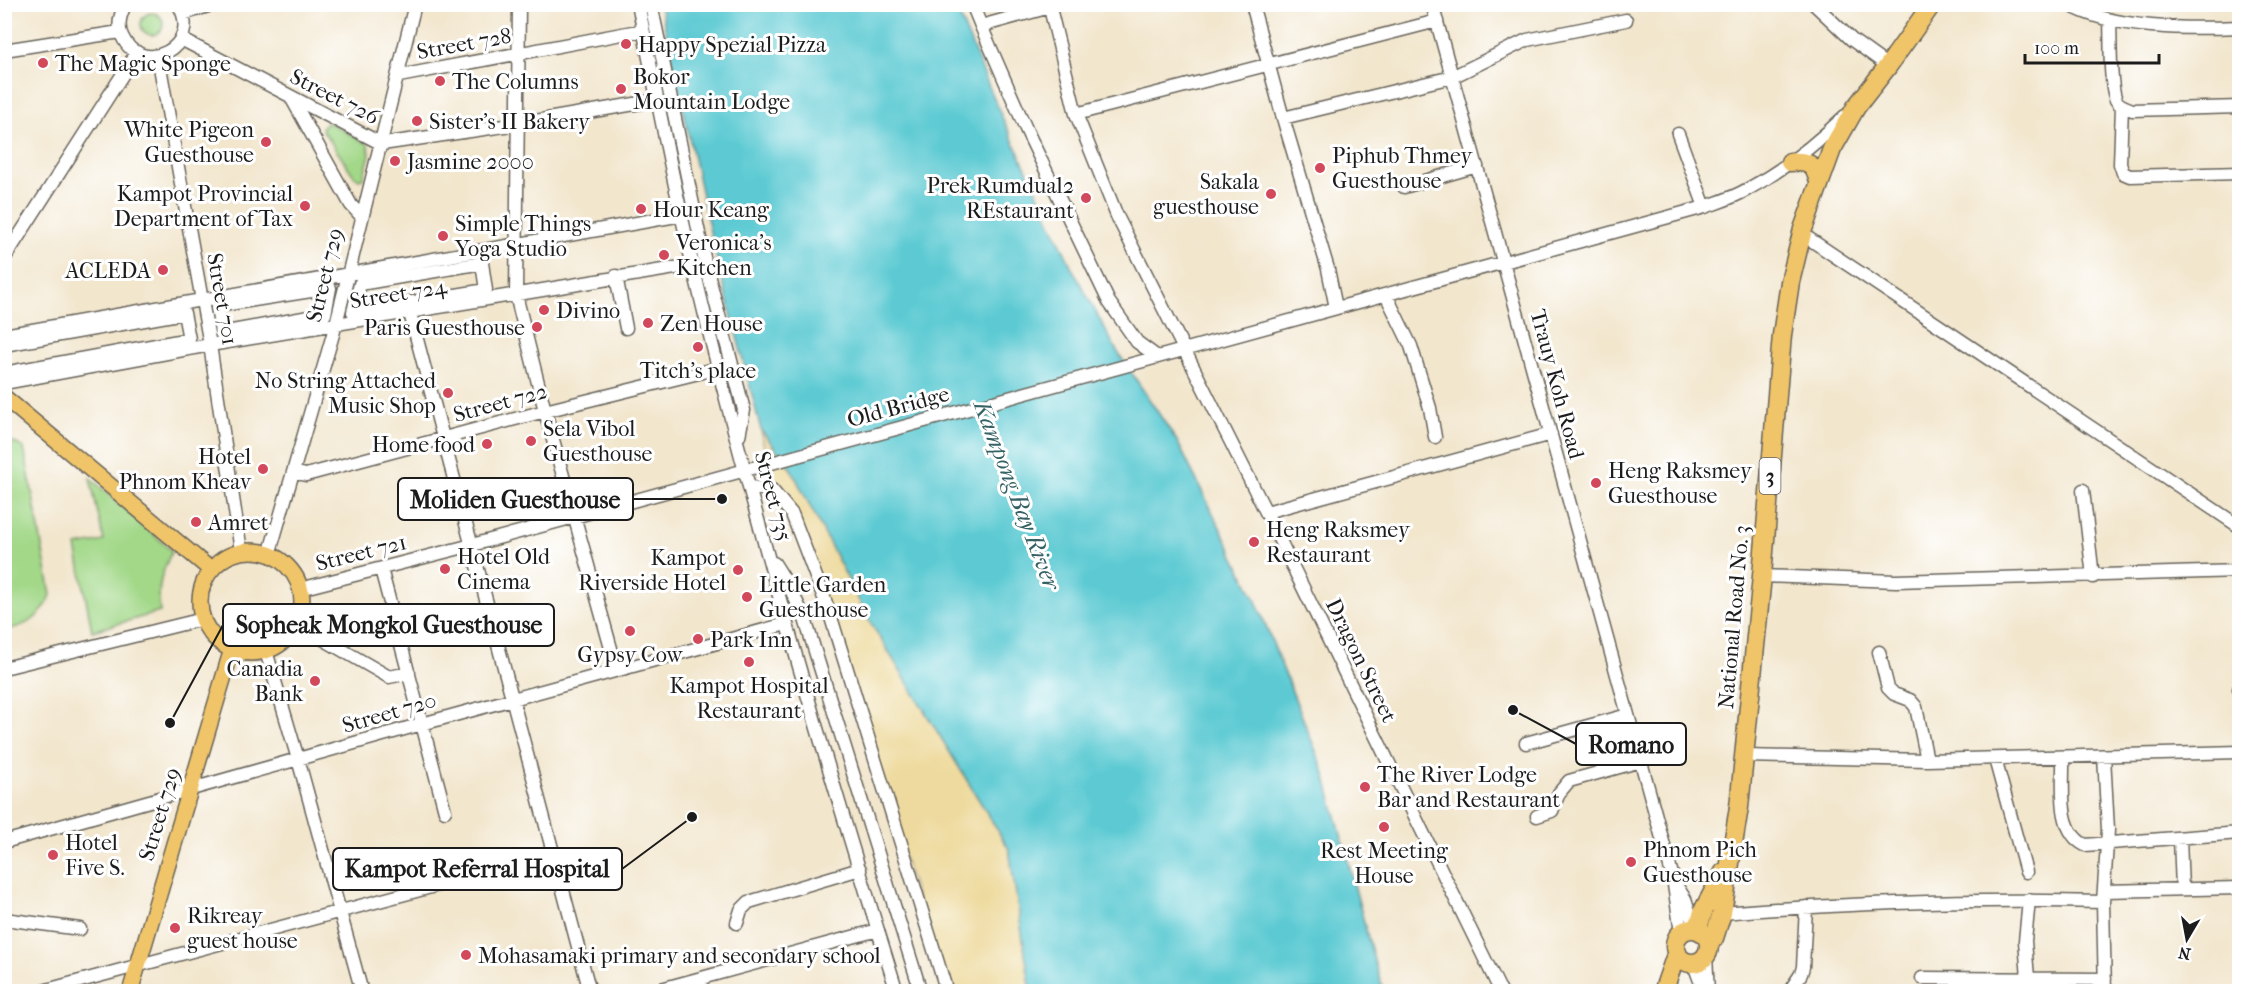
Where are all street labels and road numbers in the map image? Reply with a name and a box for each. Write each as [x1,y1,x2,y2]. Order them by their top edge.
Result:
street label: Street 728 [415,23,514,65]
street label: Street 726 [286,63,384,130]
street label: Street 729 [301,225,349,325]
street label: Street 701 [201,251,243,347]
street label: Street 724 [348,273,449,314]
street label: Trauy Koh Road [1525,307,1590,463]
street label: Street 722 [451,378,550,428]
street label: Old Bridge [844,381,952,433]
street label: Street 735 [749,448,797,544]
road number: 3 [1760,458,1780,494]
street label: National Road No. 3 [1713,524,1755,710]
street label: Street 721 [313,529,409,577]
street label: Dragon Street [1320,594,1402,727]
street label: Street 720 [339,687,439,739]
street label: Street 729 [133,765,186,864]

